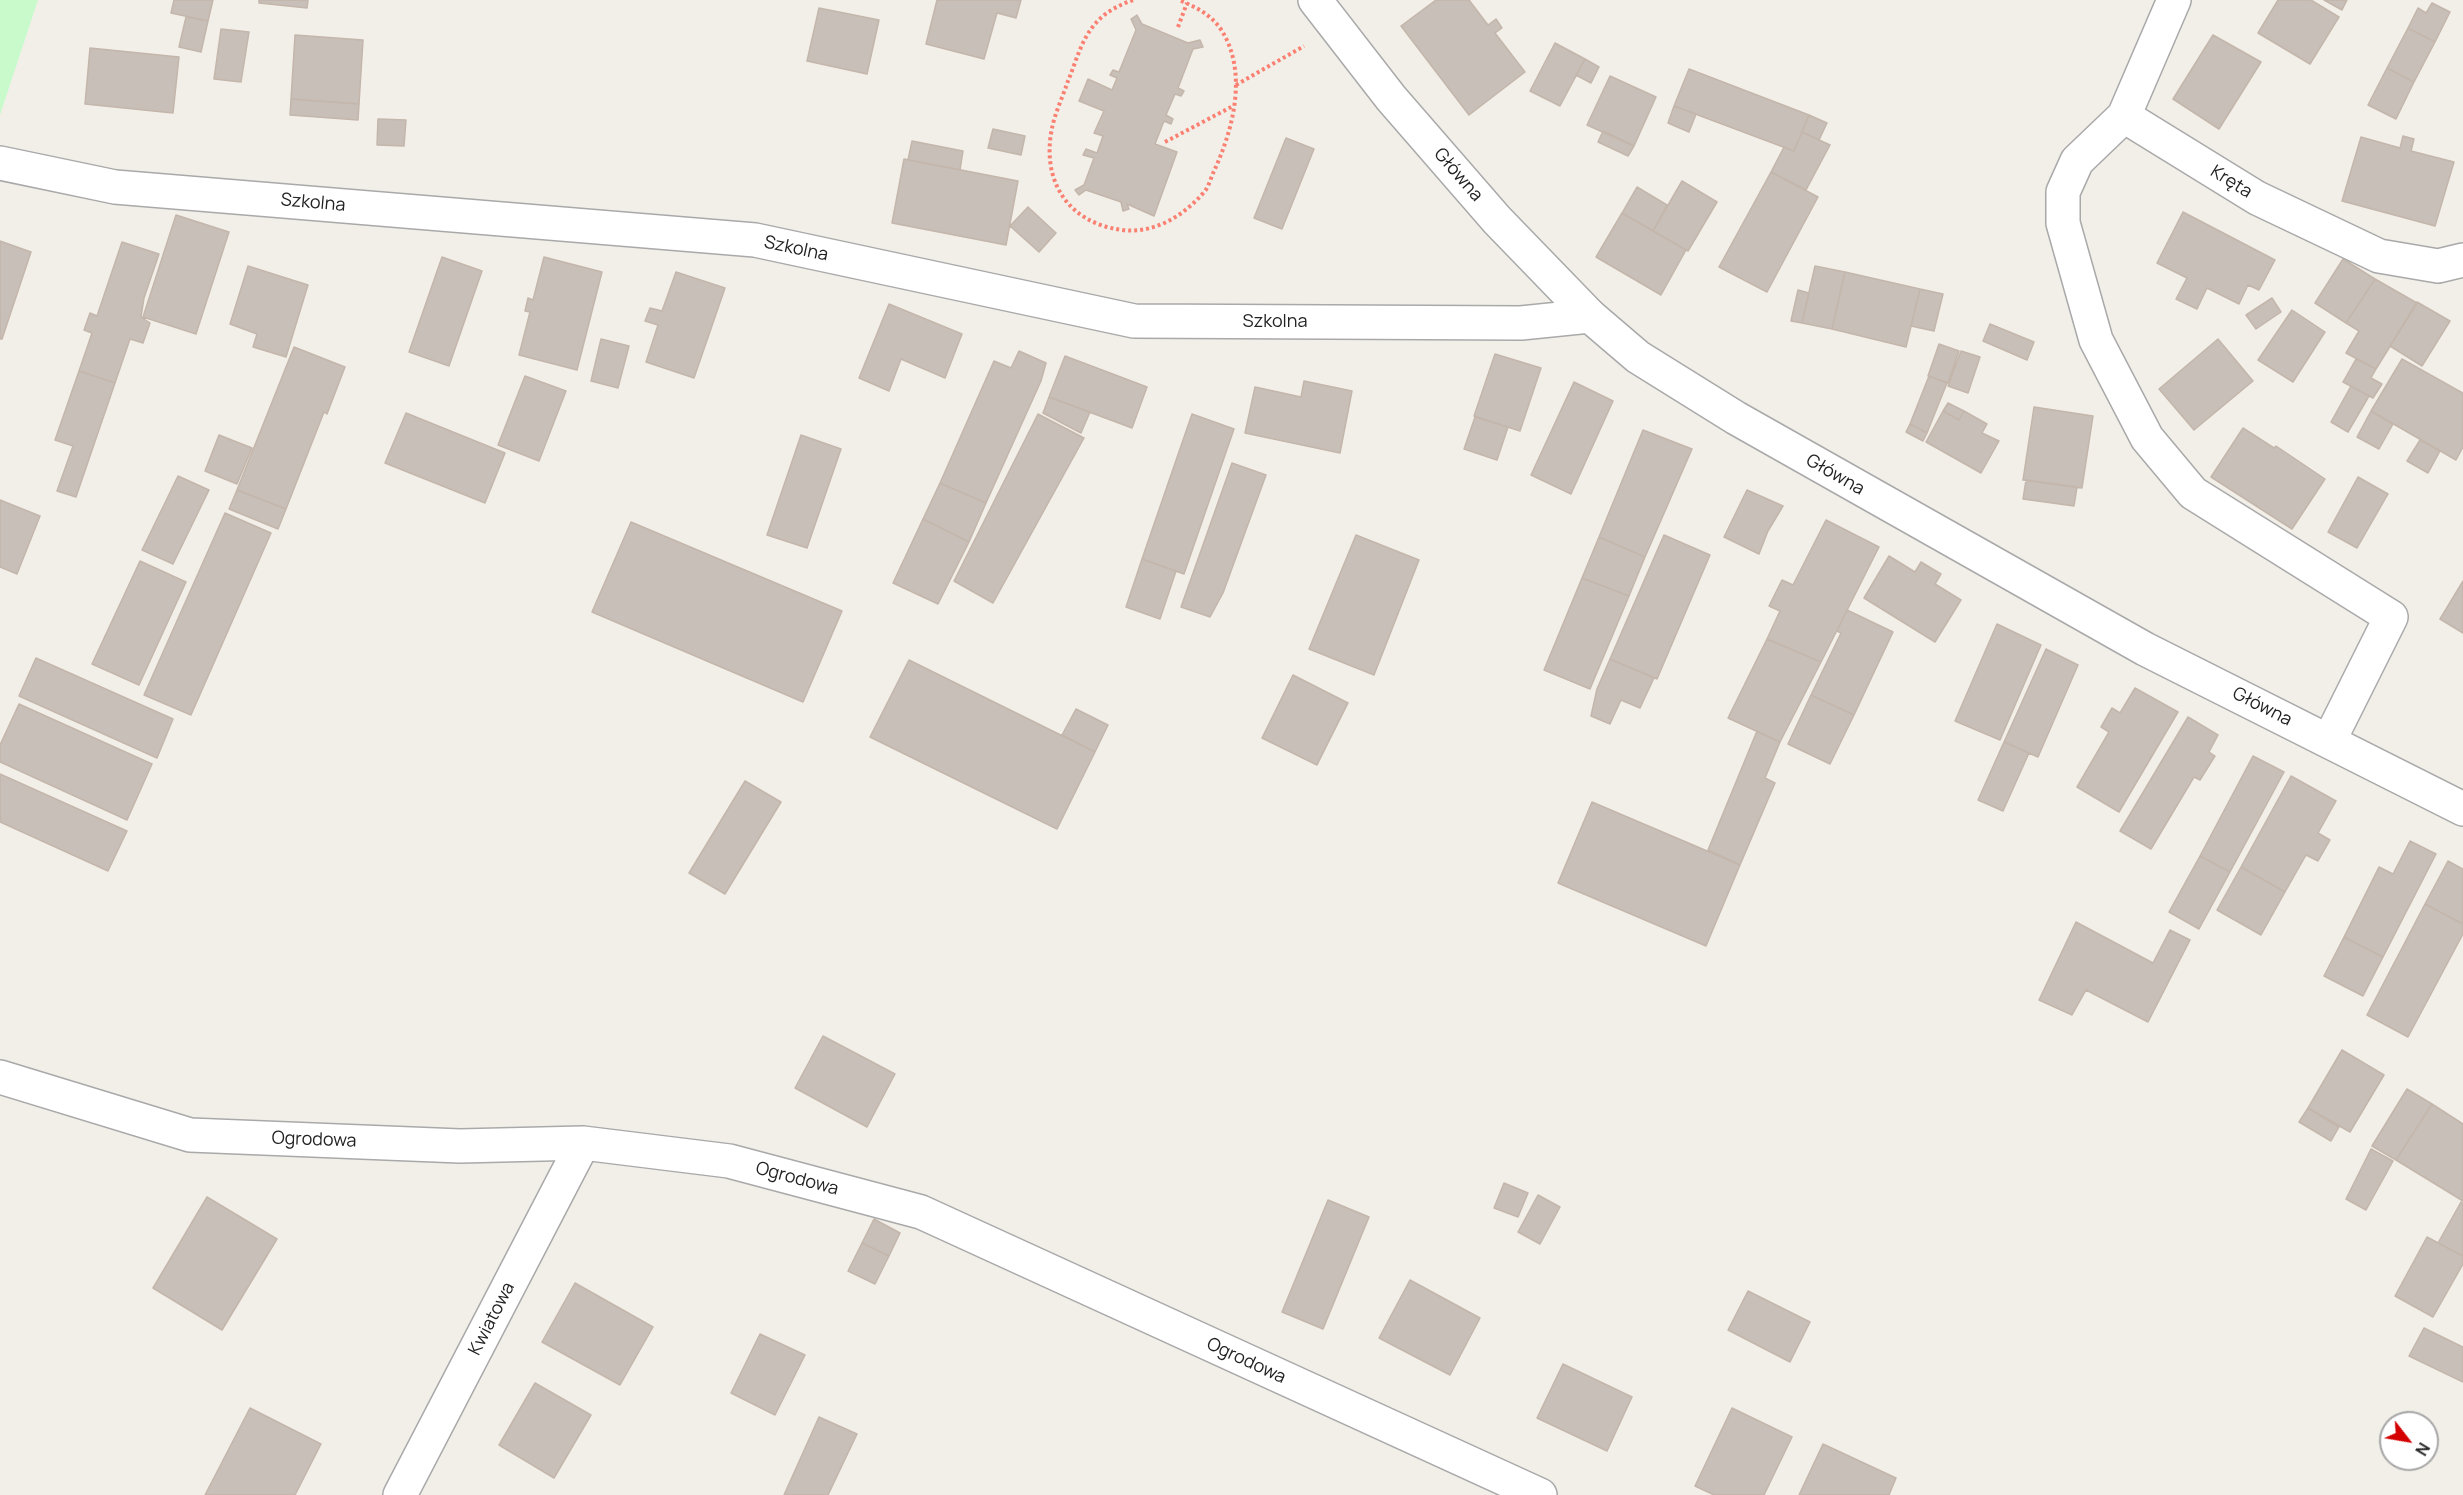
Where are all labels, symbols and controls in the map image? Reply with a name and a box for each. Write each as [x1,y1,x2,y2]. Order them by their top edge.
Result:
street label: Główna [1429,144,1487,206]
street label: Kręta [2206,161,2256,203]
street label: Szkolna [280,189,346,217]
street label: Szkolna [762,232,830,266]
street label: Szkolna [1243,311,1307,333]
street label: Główna [1802,450,1868,500]
street label: Główna [2229,683,2295,731]
street label: Ogrodowa [271,1128,357,1152]
street label: Ogrodowa [753,1158,841,1200]
street label: Kwiatowa [464,1279,520,1359]
street label: Ogrodowa [1203,1333,1289,1389]
north arrow [2379,1411,2439,1471]
text: N [2410,1439,2435,1460]

